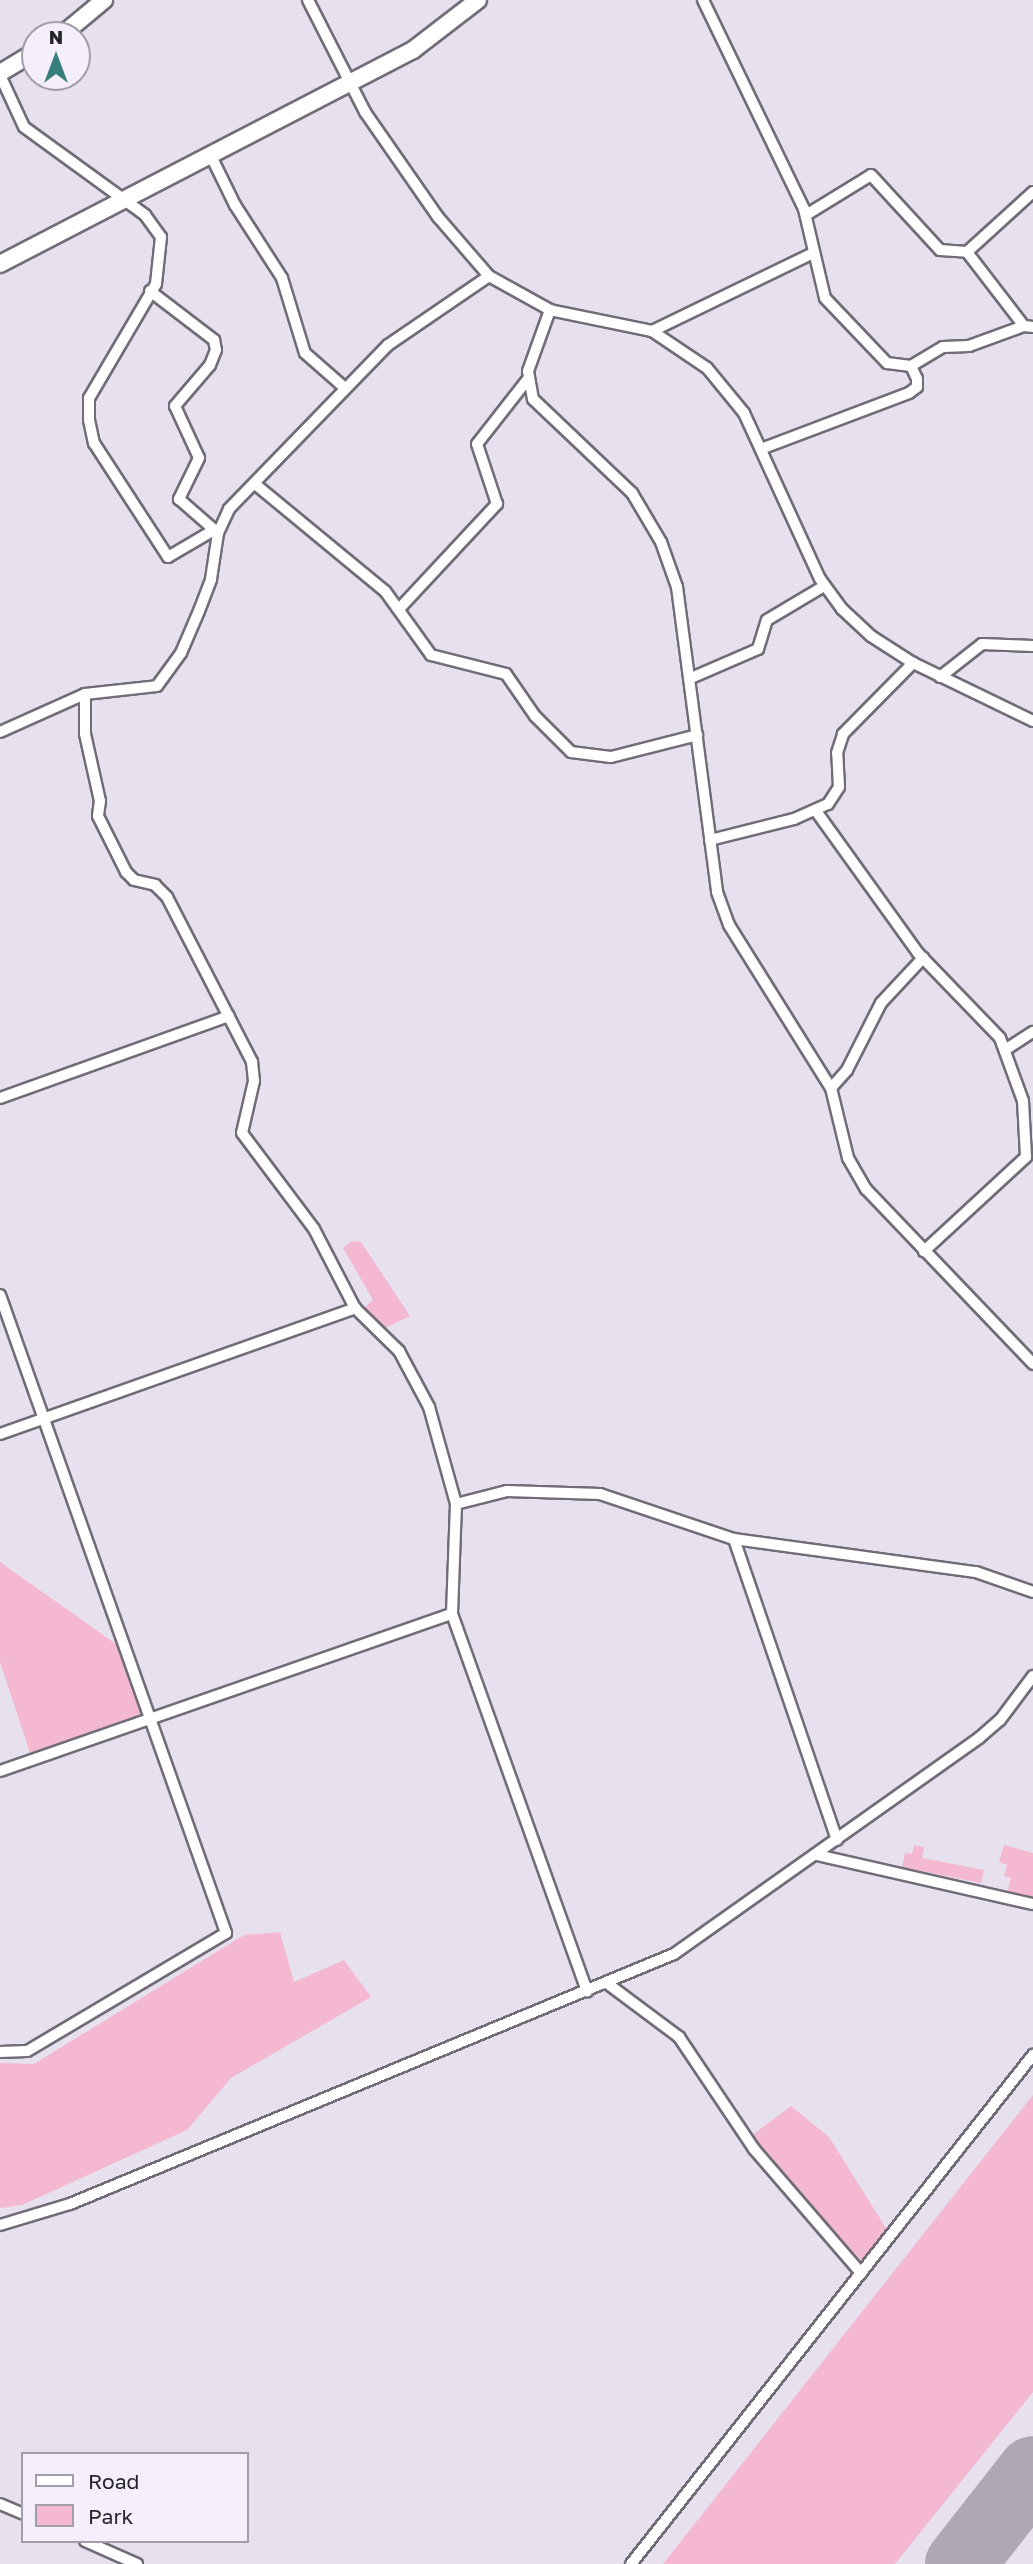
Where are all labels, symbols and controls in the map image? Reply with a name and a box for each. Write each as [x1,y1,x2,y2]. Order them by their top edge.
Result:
north arrow [21,21,91,91]
text: N [49,25,63,48]
legend [21,2452,248,2543]
text: Road [88,2468,139,2494]
text: Park [88,2503,133,2529]

